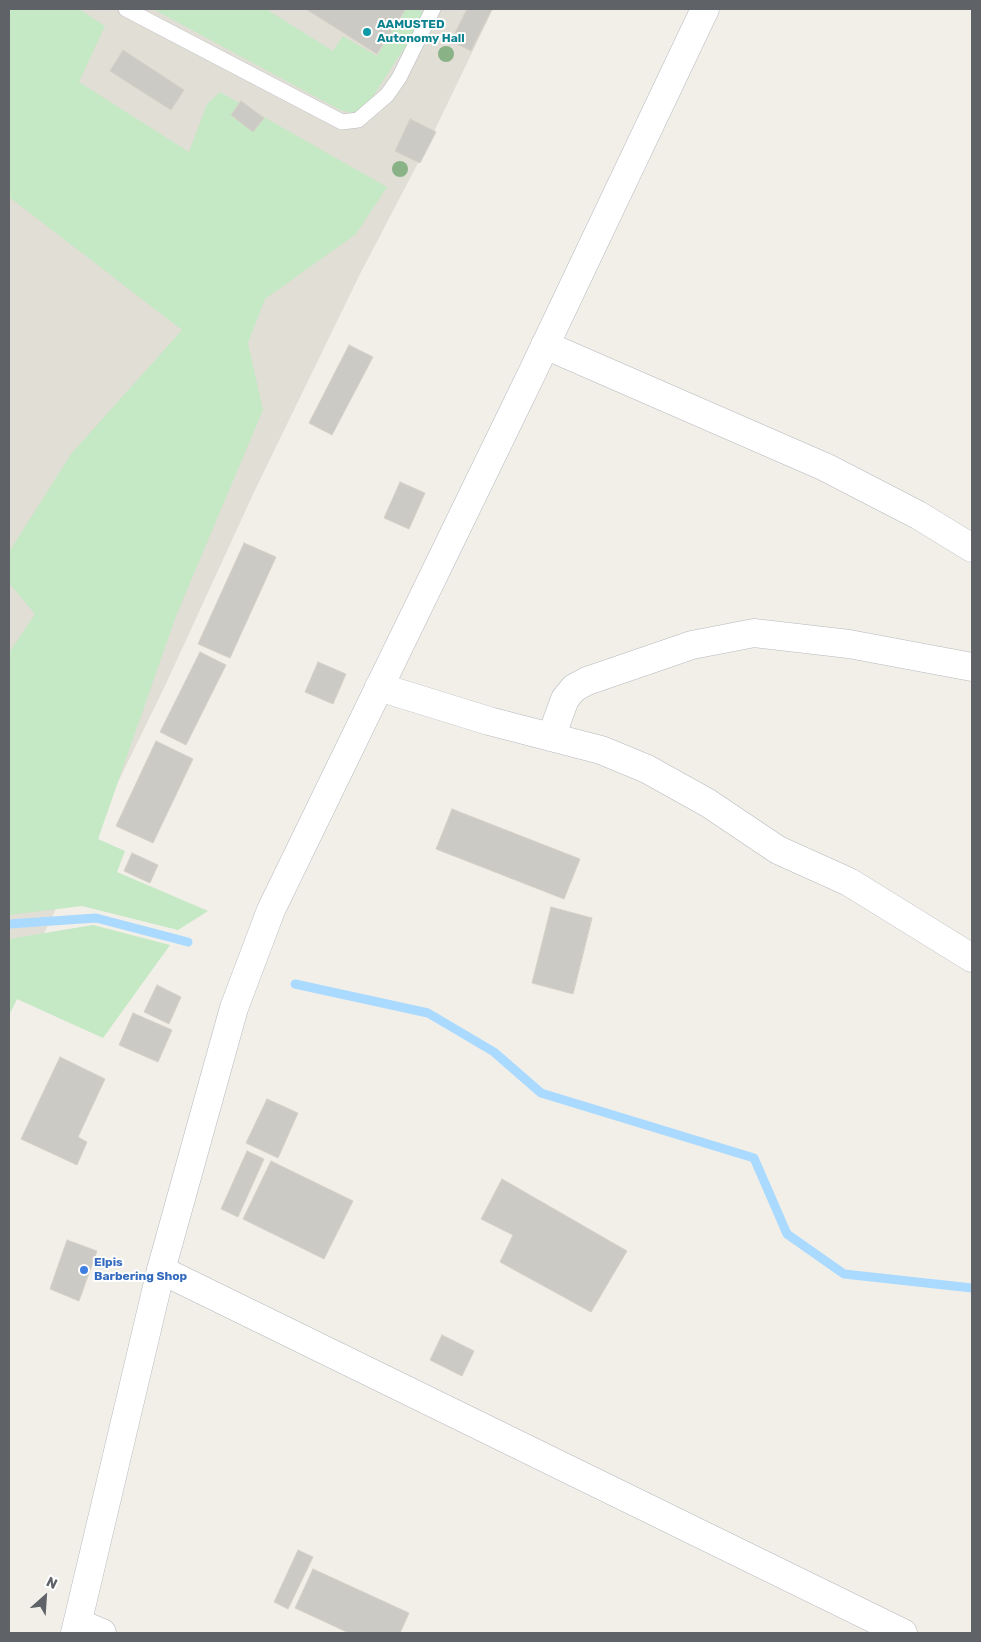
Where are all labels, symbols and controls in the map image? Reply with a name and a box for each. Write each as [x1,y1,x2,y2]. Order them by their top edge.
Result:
place label: AAMUSTED Autonomy Hall [377,18,465,46]
marker: AAMUSTED Autonomy Hall [361,26,373,38]
place label: Elpis Barbering Shop [94,1256,187,1284]
marker: Elpis Barbering Shop [78,1264,90,1276]
north arrow [20,1572,70,1622]
text: N [44,1573,60,1593]

